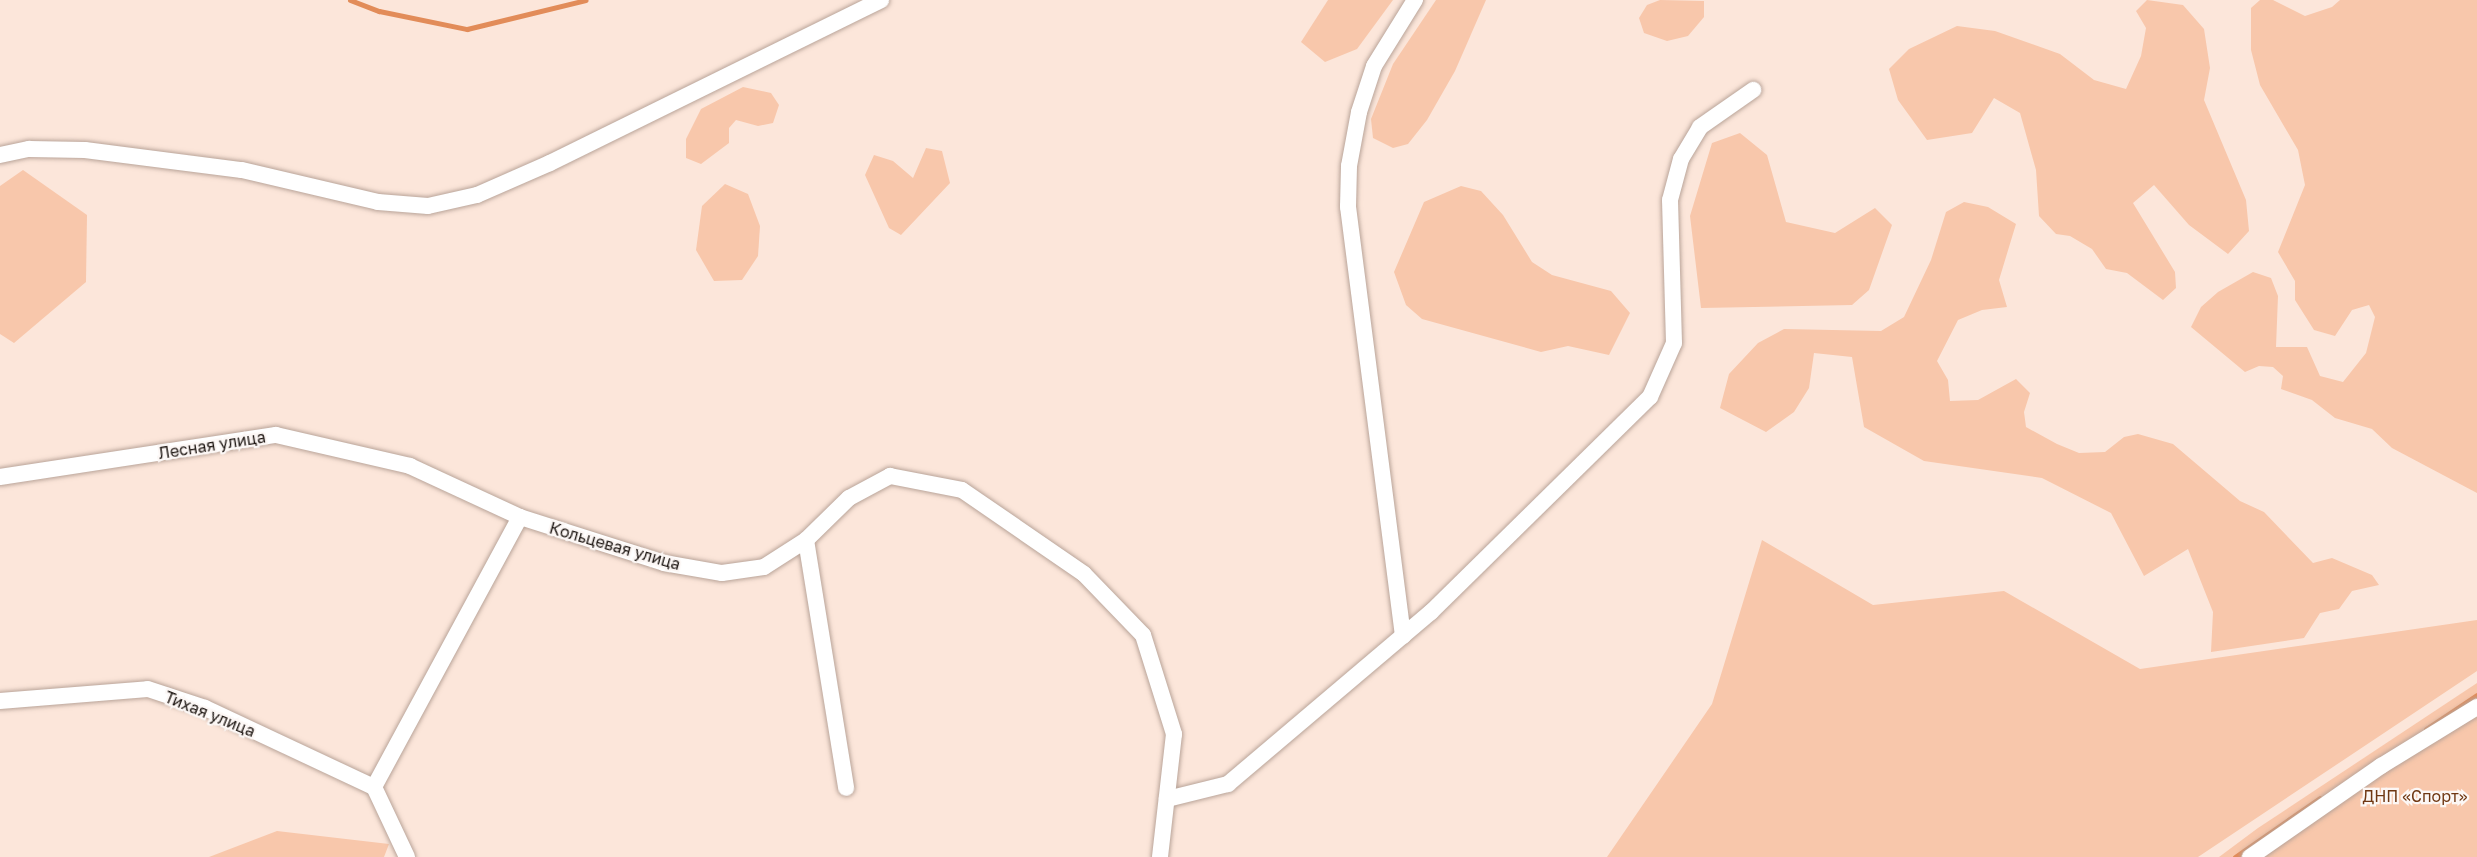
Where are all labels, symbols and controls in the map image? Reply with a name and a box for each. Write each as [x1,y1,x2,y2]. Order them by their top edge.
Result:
street label: Лесная улица [157,427,267,463]
street label: Кольцевая улица [547,518,683,574]
street label: Тихая улица [162,687,258,741]
park label: ДНП «Спорт» [2362,786,2468,806]

